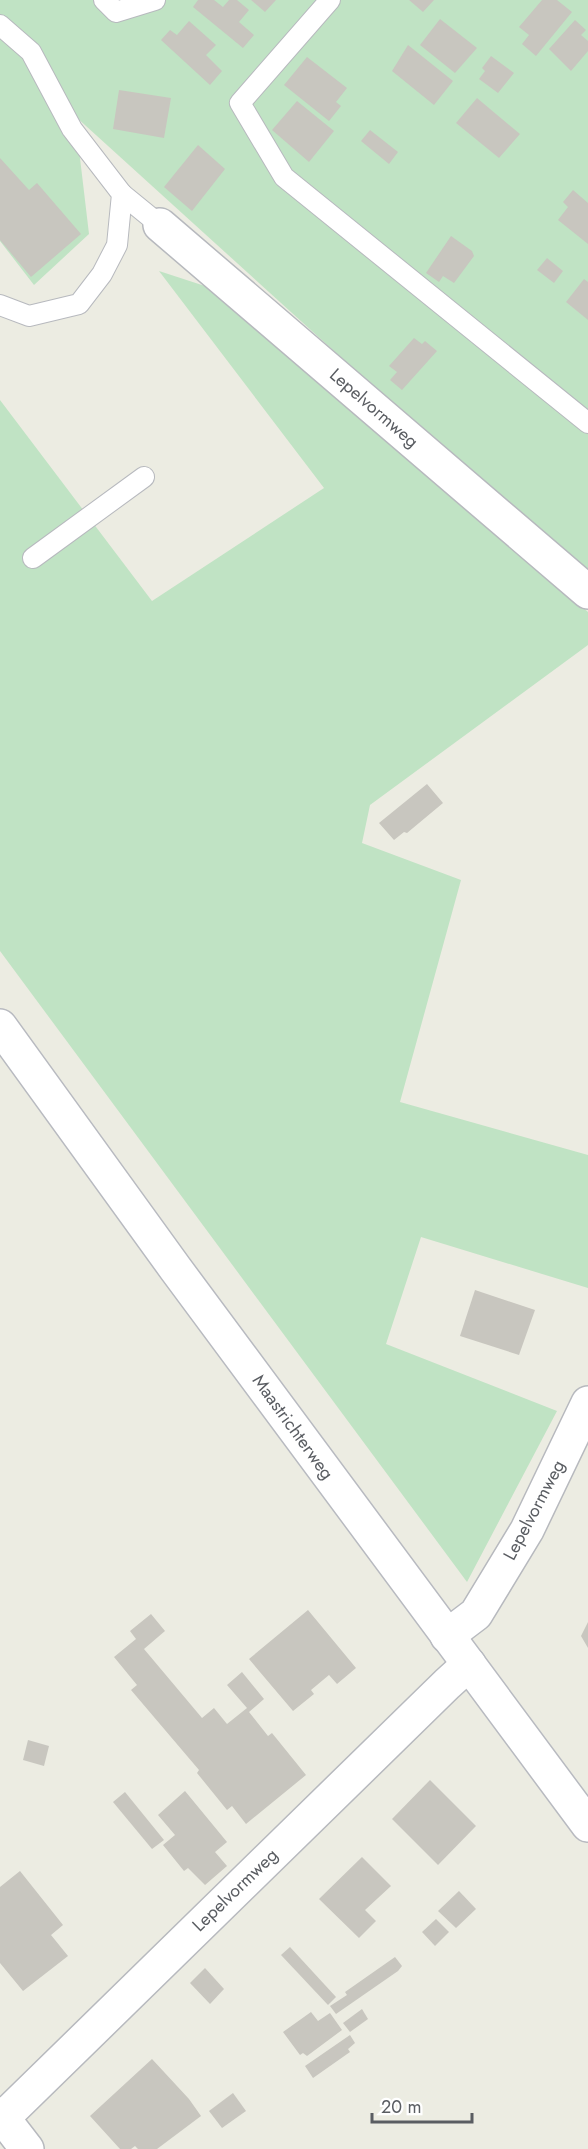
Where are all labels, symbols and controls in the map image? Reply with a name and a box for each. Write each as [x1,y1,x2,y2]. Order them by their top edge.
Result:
street label: Lepelvormweg [324,362,424,454]
street label: Maastrichterweg [246,1369,340,1485]
street label: Lepelvormweg [497,1455,571,1565]
street label: Lepelvormweg [186,1842,284,1938]
scale bar [372,2086,472,2124]
text: 20 m [381,2094,421,2120]

